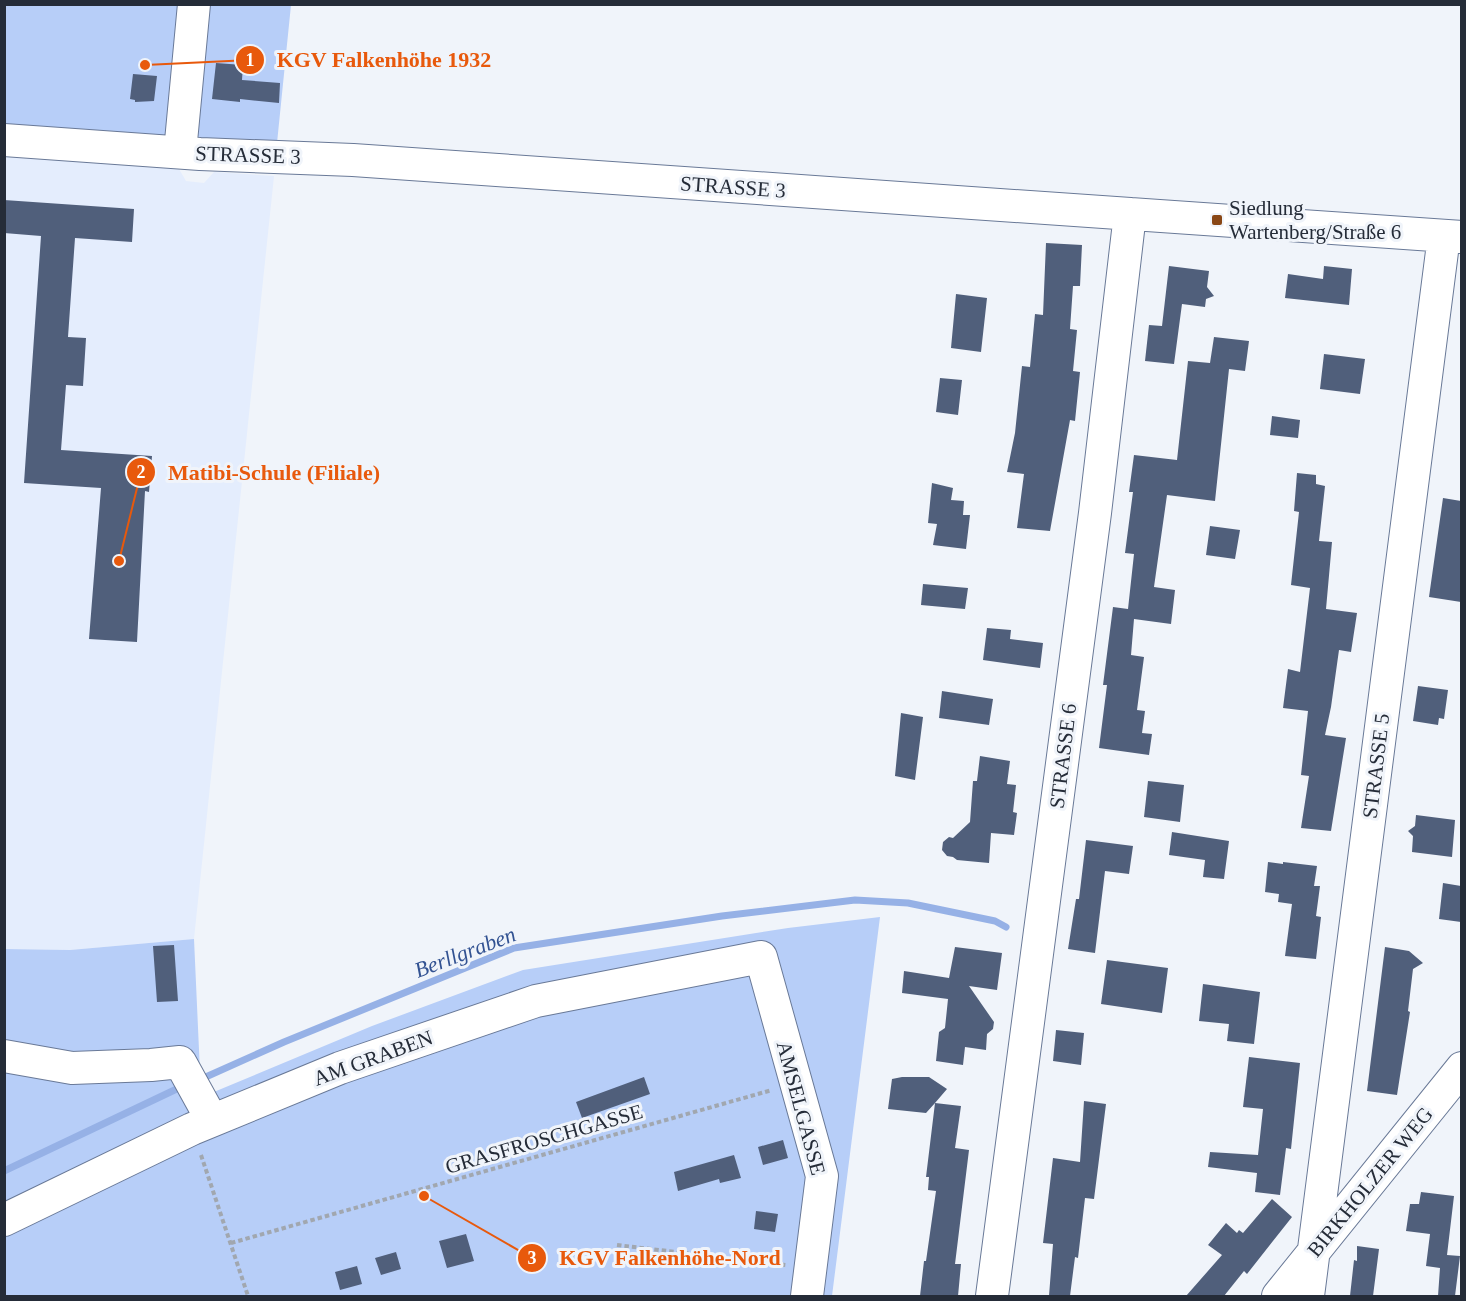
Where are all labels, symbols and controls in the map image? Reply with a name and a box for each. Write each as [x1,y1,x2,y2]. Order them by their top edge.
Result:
callout: KGV Falkenhöhe 1932 [235,40,504,80]
text: KGV Falkenhöhe 1932 [277,47,491,72]
text: 1 [246,50,255,70]
street label: STRASSE 3 [195,141,301,169]
street label: STRASSE 3 [679,171,787,203]
place label: Siedlung Wartenberg/Straße 6 [1229,196,1401,244]
marker: Siedlung Wartenberg/Straße 6 [1210,213,1224,227]
callout: Matibi-Schule (Filiale) [126,452,392,492]
text: Matibi-Schule (Filiale) [168,460,380,485]
text: 2 [137,462,146,482]
street label: STRASSE 6 [1045,702,1081,810]
street label: STRASSE 5 [1358,712,1394,820]
water label: Berllgraben [411,921,519,983]
street label: AM GRABEN [310,1025,436,1091]
street label: AMSELGASSE [772,1038,830,1178]
street label: GRASFROSCHGASSE [443,1099,645,1179]
street label: BIRKHOLZER WEG [1302,1102,1438,1262]
callout: KGV Falkenhöhe-Nord [517,1238,793,1278]
text: KGV Falkenhöhe-Nord [559,1245,781,1270]
text: 3 [528,1248,537,1268]

